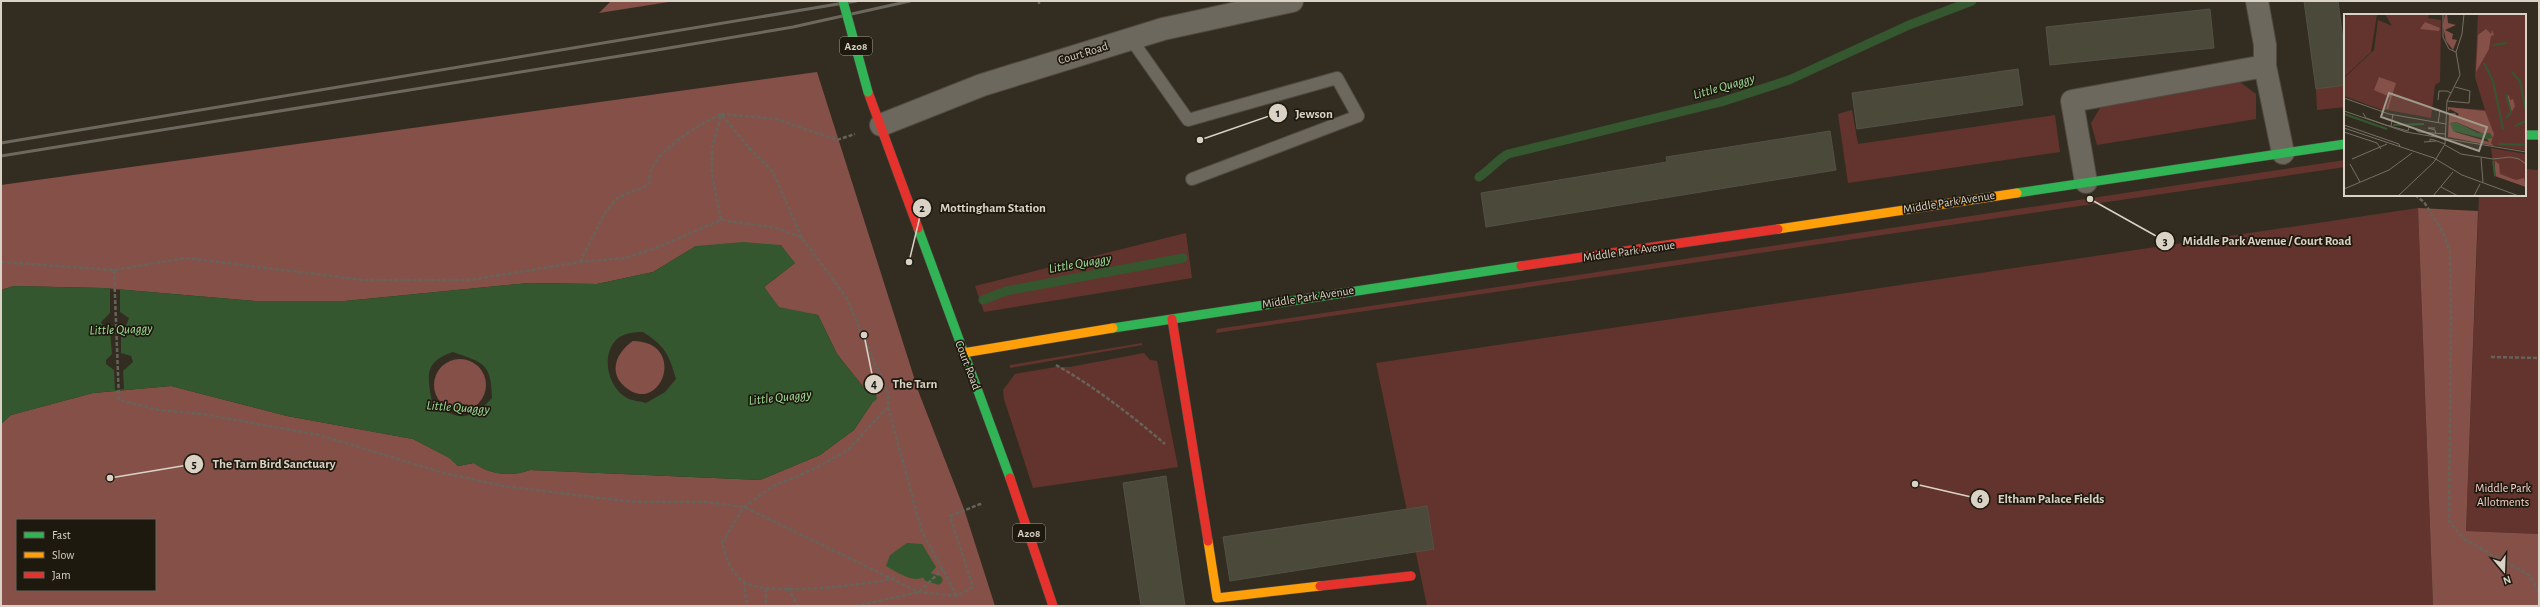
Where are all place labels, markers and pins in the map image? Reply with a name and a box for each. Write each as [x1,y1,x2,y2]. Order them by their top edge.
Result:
callout: Jewson [1268,101,1341,126]
callout: Mottingham Station [912,195,1054,220]
callout: Middle Park Avenue / Court Road [2155,228,2359,253]
callout: The Tarn [864,371,945,396]
callout: The Tarn Bird Sanctuary [184,451,343,476]
callout: Eltham Palace Fields [1970,486,2113,511]

